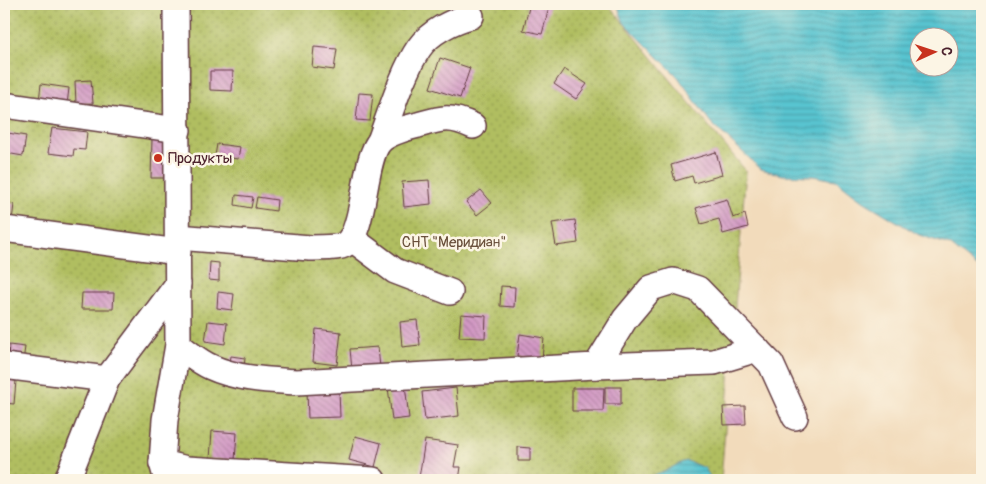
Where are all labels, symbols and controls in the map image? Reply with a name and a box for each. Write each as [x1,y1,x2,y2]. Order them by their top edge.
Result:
north arrow [908,28,958,78]
text: С [938,47,955,56]
place label: Продукты [168,149,232,168]
marker: Продукты [152,152,164,164]
park label: СНТ "Меридиан" [402,233,506,252]

